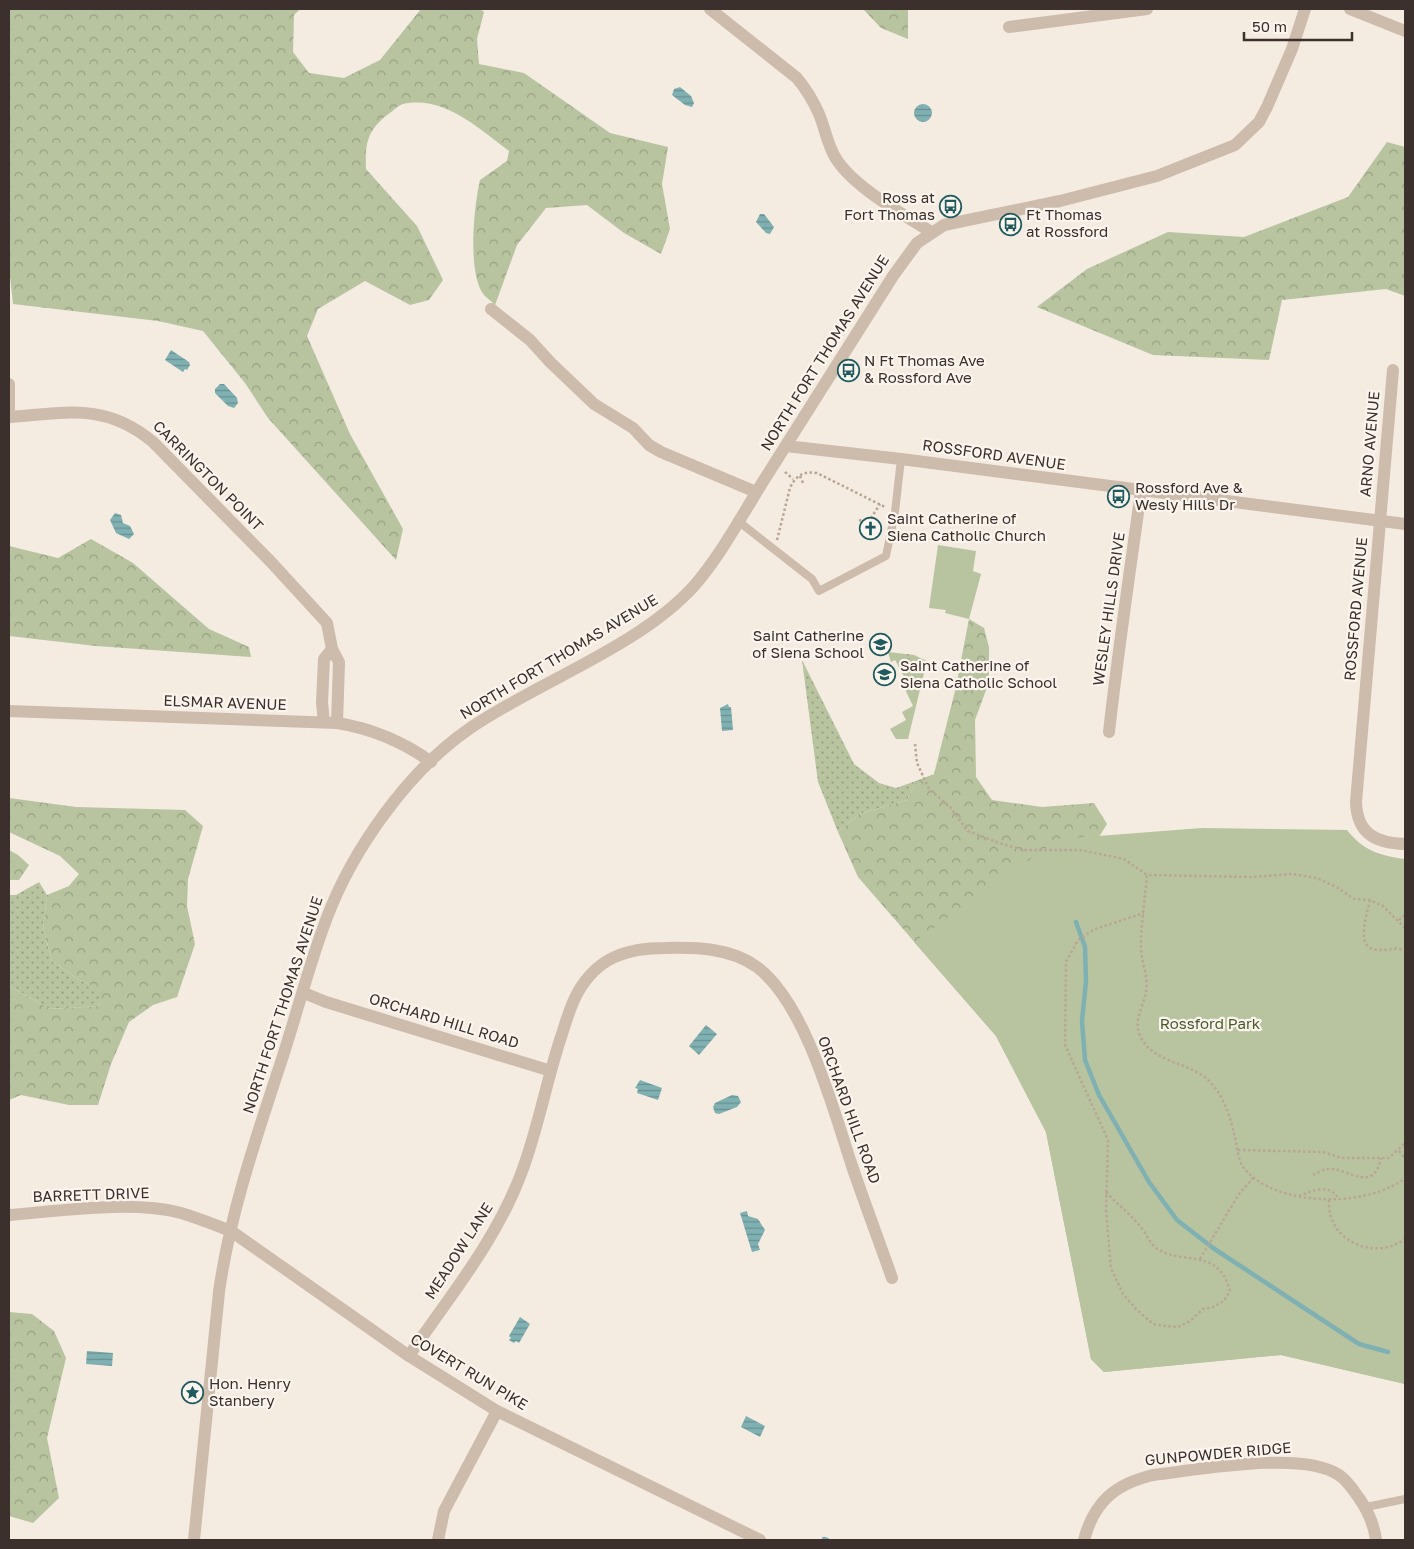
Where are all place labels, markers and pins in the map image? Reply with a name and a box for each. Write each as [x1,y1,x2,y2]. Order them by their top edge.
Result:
place label: Ross at Fort Thomas [844,188,935,223]
bus stop icon: Ross at Fort Thomas [939,195,963,219]
place label: Ft Thomas at Rossford [1026,205,1108,240]
bus stop icon: Ft Thomas at Rossford [998,212,1022,236]
place label: N Ft Thomas Ave & Rossford Ave [864,351,985,386]
bus stop icon: N Ft Thomas Ave & Rossford Ave [836,358,860,382]
place label: Rossford Ave & Wesly Hills Dr [1135,478,1243,513]
bus stop icon: Rossford Ave & Wesly Hills Dr [1107,485,1131,509]
place label: Saint Catherine of Siena Catholic Church [887,509,1046,544]
church icon: Saint Catherine of Siena Catholic Church [859,516,883,540]
place label: Saint Catherine of Siena School [752,626,864,661]
school or university icon: Saint Catherine of Siena School [868,633,892,657]
place label: Saint Catherine of Siena Catholic School [900,656,1057,691]
school or university icon: Saint Catherine of Siena Catholic School [872,663,896,687]
place label: Hon. Henry Stanbery [209,1374,292,1409]
place icon: Hon. Henry Stanbery [181,1381,205,1405]

